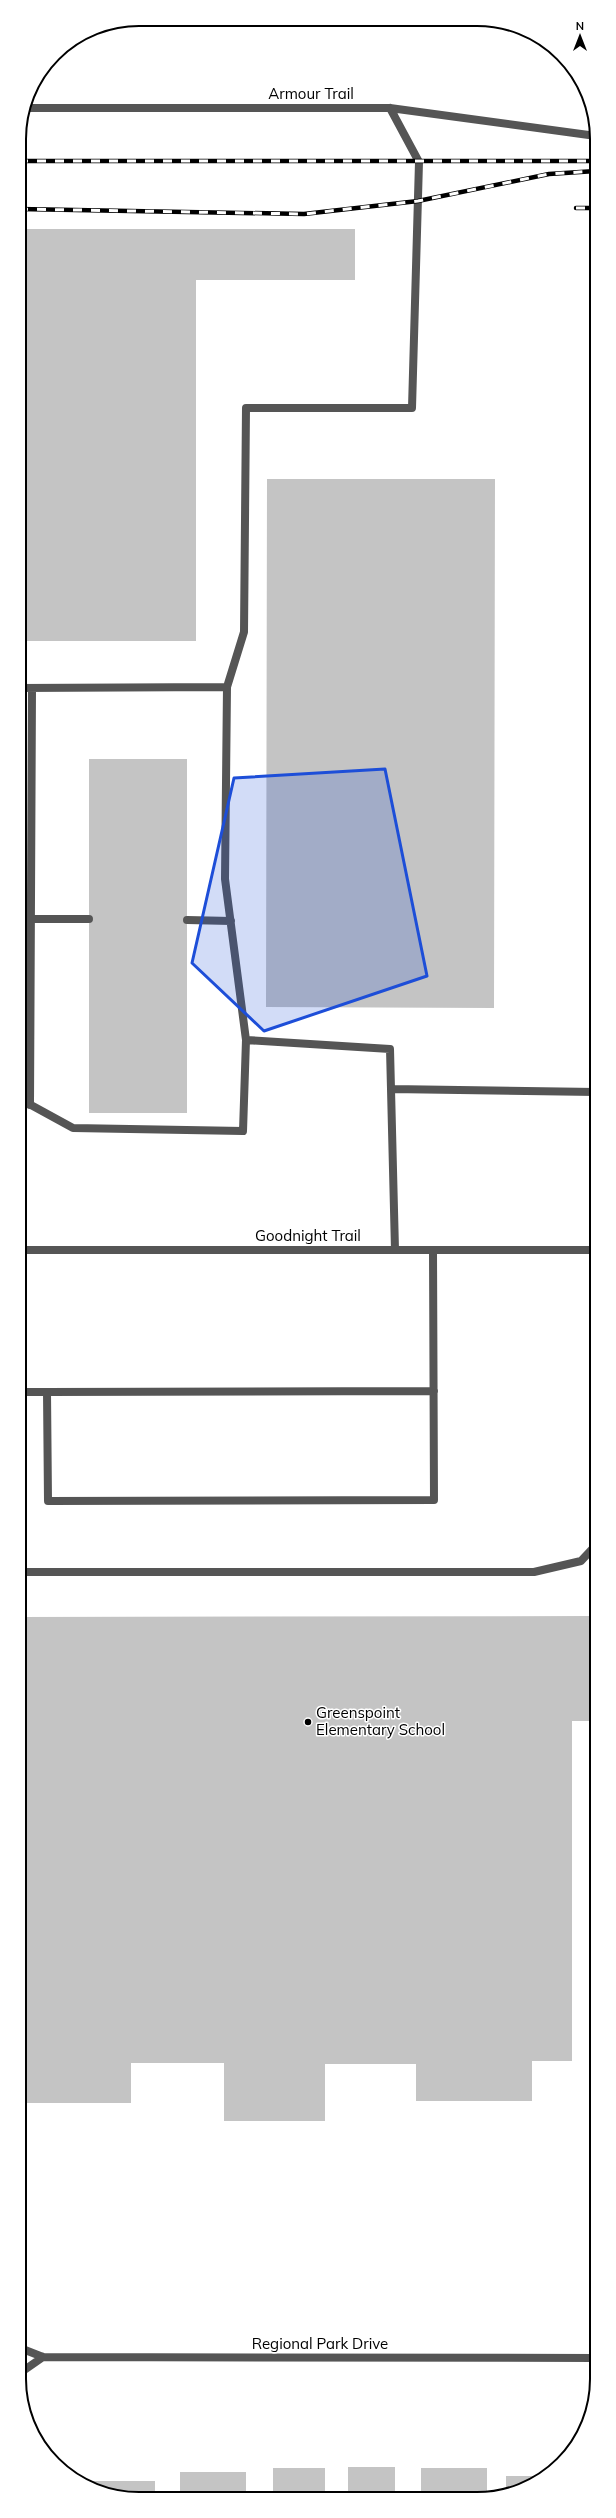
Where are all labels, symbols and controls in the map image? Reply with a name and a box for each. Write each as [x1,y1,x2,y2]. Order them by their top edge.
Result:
north arrow [560,16,600,56]
text: N [576,19,584,33]
street label: Armour Trail [268,84,354,103]
street label: Goodnight Trail [255,1226,361,1245]
place label: Greenspoint Elementary School [316,1703,445,1739]
marker: Greenspoint Elementary School [303,1717,313,1727]
street label: Regional Park Drive [252,2334,388,2353]

